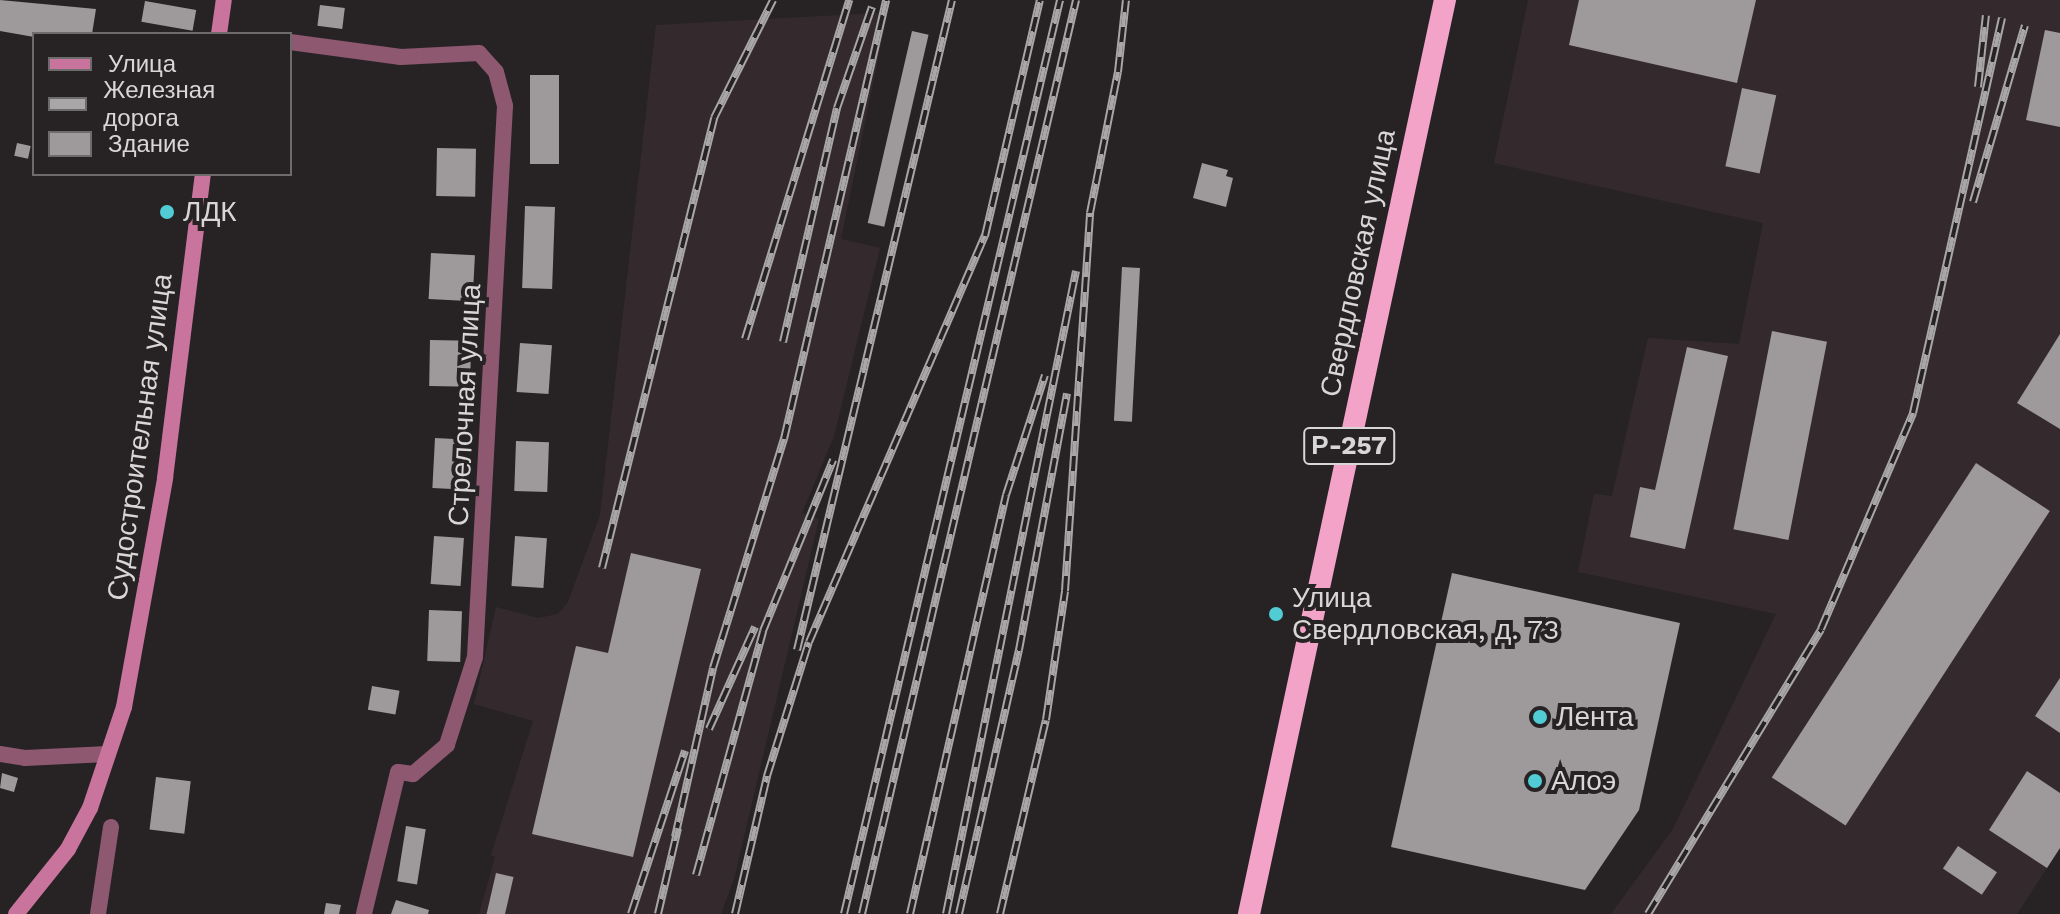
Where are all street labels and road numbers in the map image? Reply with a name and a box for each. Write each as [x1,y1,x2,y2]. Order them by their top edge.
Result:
street label: Свердловская улица [1313,126,1403,400]
street label: Судостроительная улица [100,271,180,603]
street label: Стрелочная улица [442,283,488,527]
road number: Р-257 [1303,424,1395,468]

